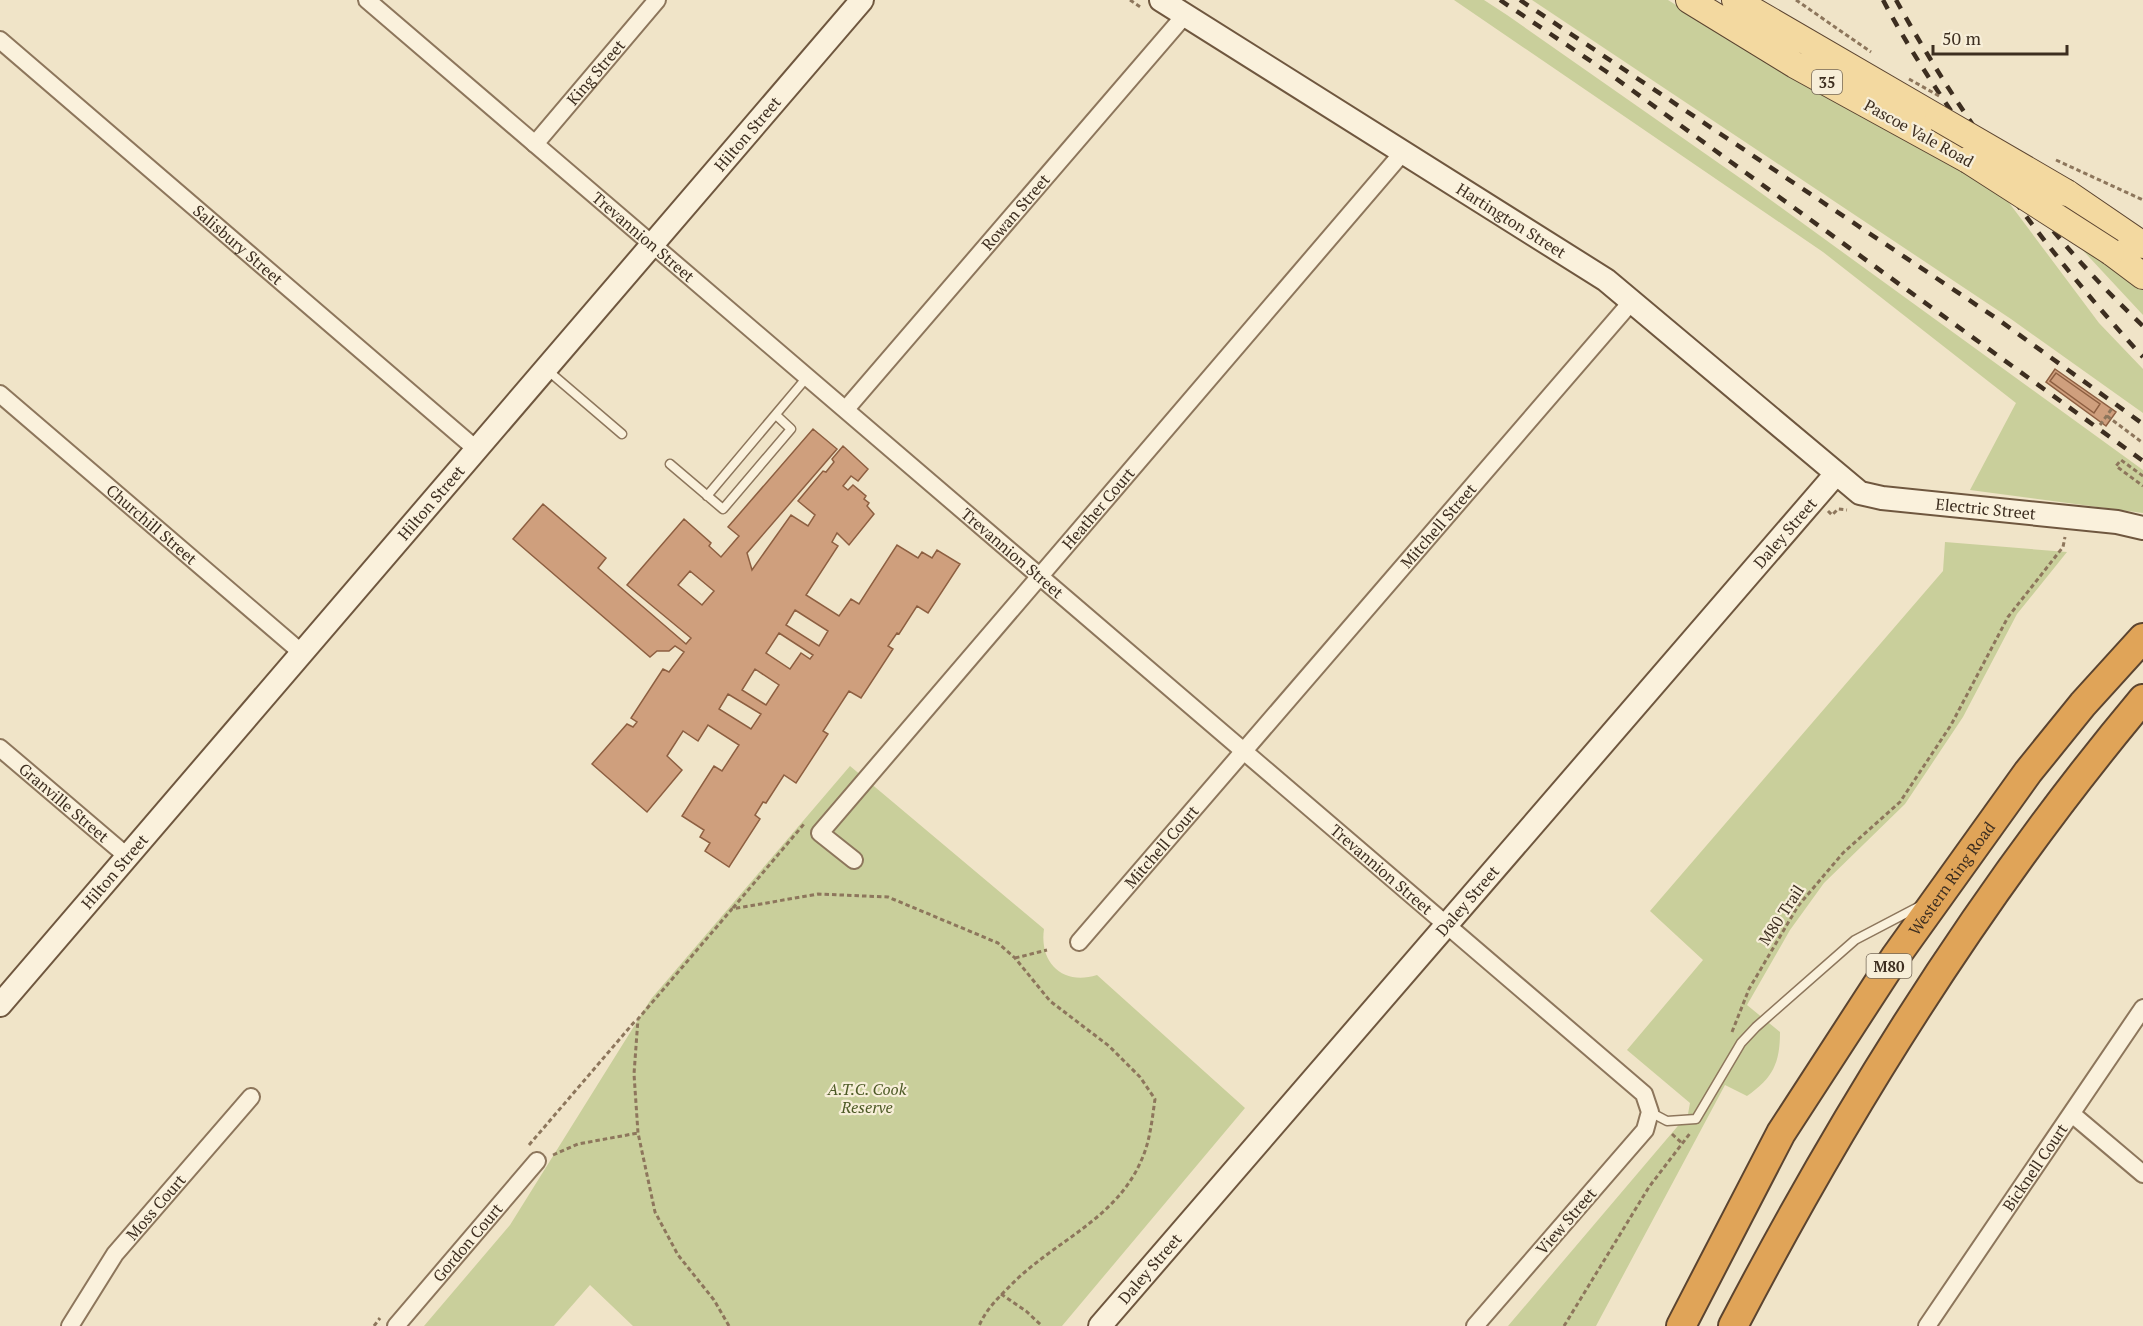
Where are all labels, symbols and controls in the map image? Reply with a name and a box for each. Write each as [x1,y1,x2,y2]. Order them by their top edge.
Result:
scale bar [1933,18,2066,56]
text: 50 m [1942,26,1982,50]
street label: King Street [562,35,630,110]
road number: 35 [1812,70,1842,94]
street label: Hilton Street [709,91,786,176]
street label: Pascoe Vale Road [1860,94,1978,172]
street label: Rowan Street [976,169,1055,255]
street label: Hartington Street [1452,178,1570,263]
street label: Trevannion Street [588,187,699,287]
street label: Salisbury Street [188,200,288,290]
street label: Hilton Street [393,460,469,545]
street label: Heather Court [1057,463,1139,554]
street label: Mitchell Street [1395,478,1481,573]
street label: Churchill Street [102,479,202,569]
street label: Daley Street [1748,493,1822,573]
street label: Electric Street [1934,493,2037,525]
street label: Trevannion Street [957,503,1068,603]
street label: Granville Street [14,758,114,847]
street label: Mitchell Court [1119,800,1203,893]
street label: Western Ring Road [1903,817,2000,940]
street label: Trevannion Street [1326,819,1438,919]
street label: Hilton Street [76,829,153,914]
street label: Daley Street [1431,861,1504,941]
street label: M80 Trail [1753,880,1809,950]
road number: M80 [1866,954,1912,978]
park label: A.T.C. Cook Reserve [827,1078,907,1118]
street label: Bicknell Court [1997,1119,2073,1215]
street label: Moss Court [121,1169,190,1245]
street label: View Street [1531,1183,1601,1259]
street label: Gordon Court [428,1198,507,1286]
street label: Daley Street [1113,1228,1186,1308]

